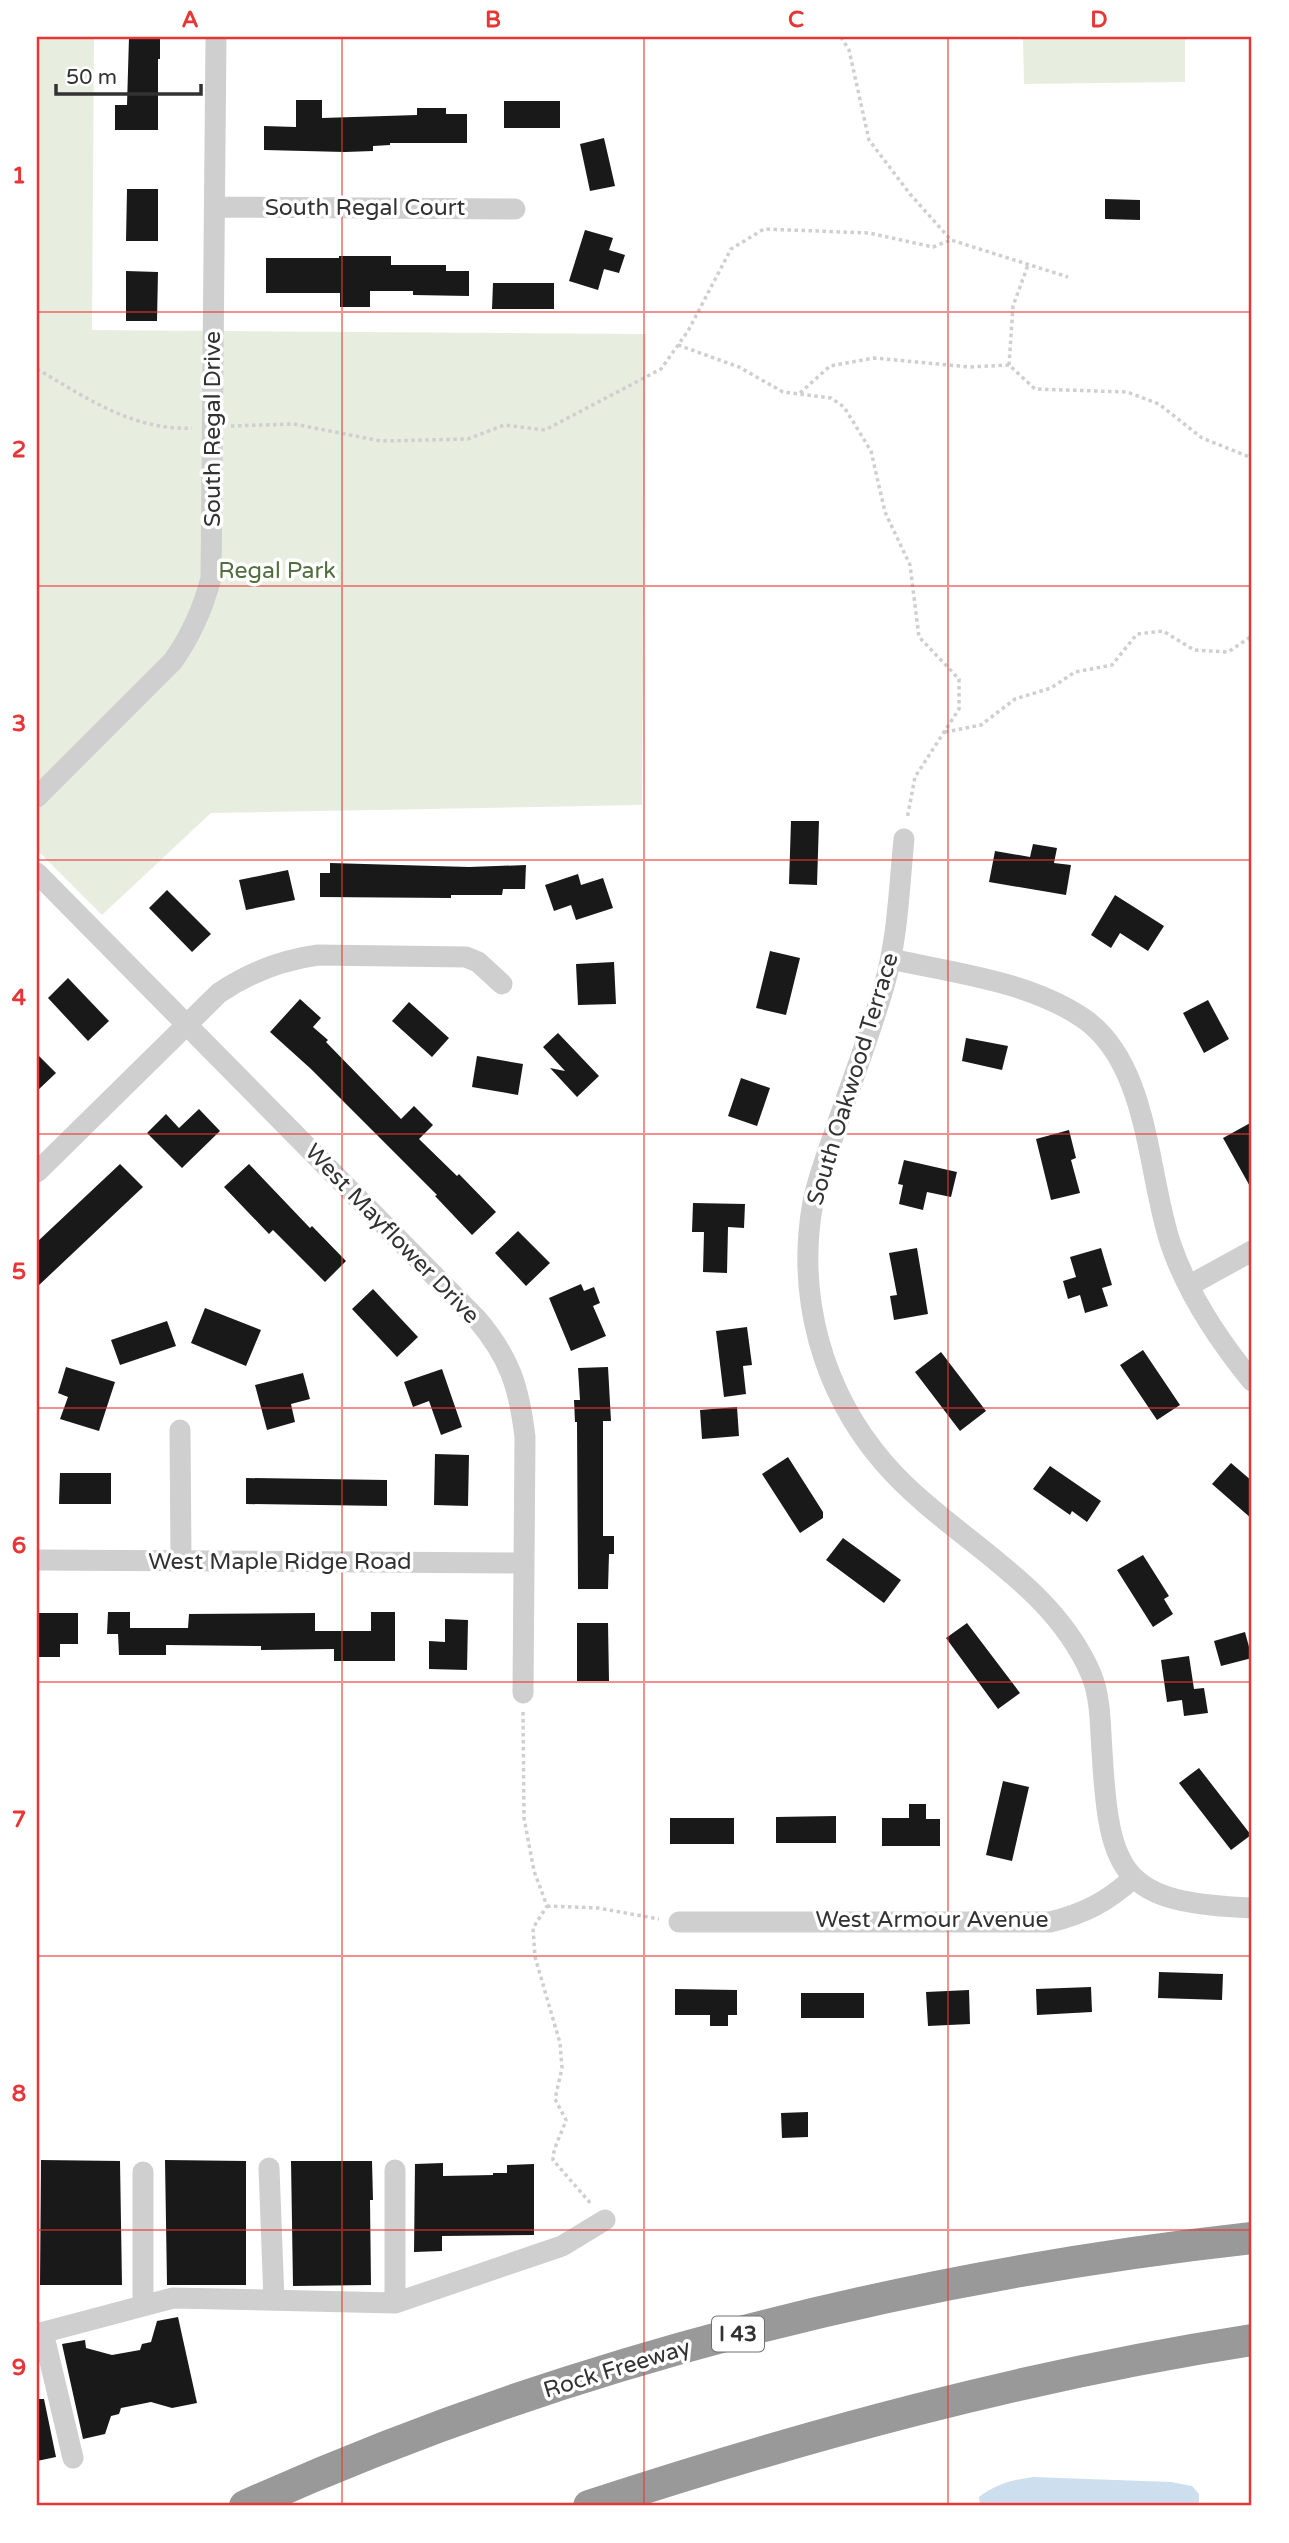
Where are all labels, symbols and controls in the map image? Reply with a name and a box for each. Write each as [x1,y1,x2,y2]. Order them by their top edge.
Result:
text: A [181,6,199,34]
text: B [485,6,501,34]
text: C [788,6,804,34]
text: D [1090,6,1108,34]
scale bar [56,52,201,96]
text: 50 m [66,65,117,90]
text: 1 [12,162,26,190]
street label: South Regal Court [265,194,466,222]
street label: South Regal Drive [199,331,227,527]
text: 2 [12,436,26,464]
park label: Regal Park [218,557,336,585]
text: 3 [12,710,26,738]
street label: South Oakwood Terrace [801,949,905,1209]
text: 4 [12,984,27,1012]
street label: West Mayflower Drive [299,1138,485,1330]
text: 5 [12,1258,26,1286]
text: 6 [12,1532,26,1560]
street label: West Maple Ridge Road [148,1548,412,1576]
text: 7 [12,1806,26,1834]
street label: West Armour Avenue [816,1906,1049,1934]
text: 8 [12,2080,26,2108]
road number: I 43 [712,2316,764,2352]
street label: Rock Freeway [540,2333,694,2405]
text: 9 [12,2354,26,2382]

